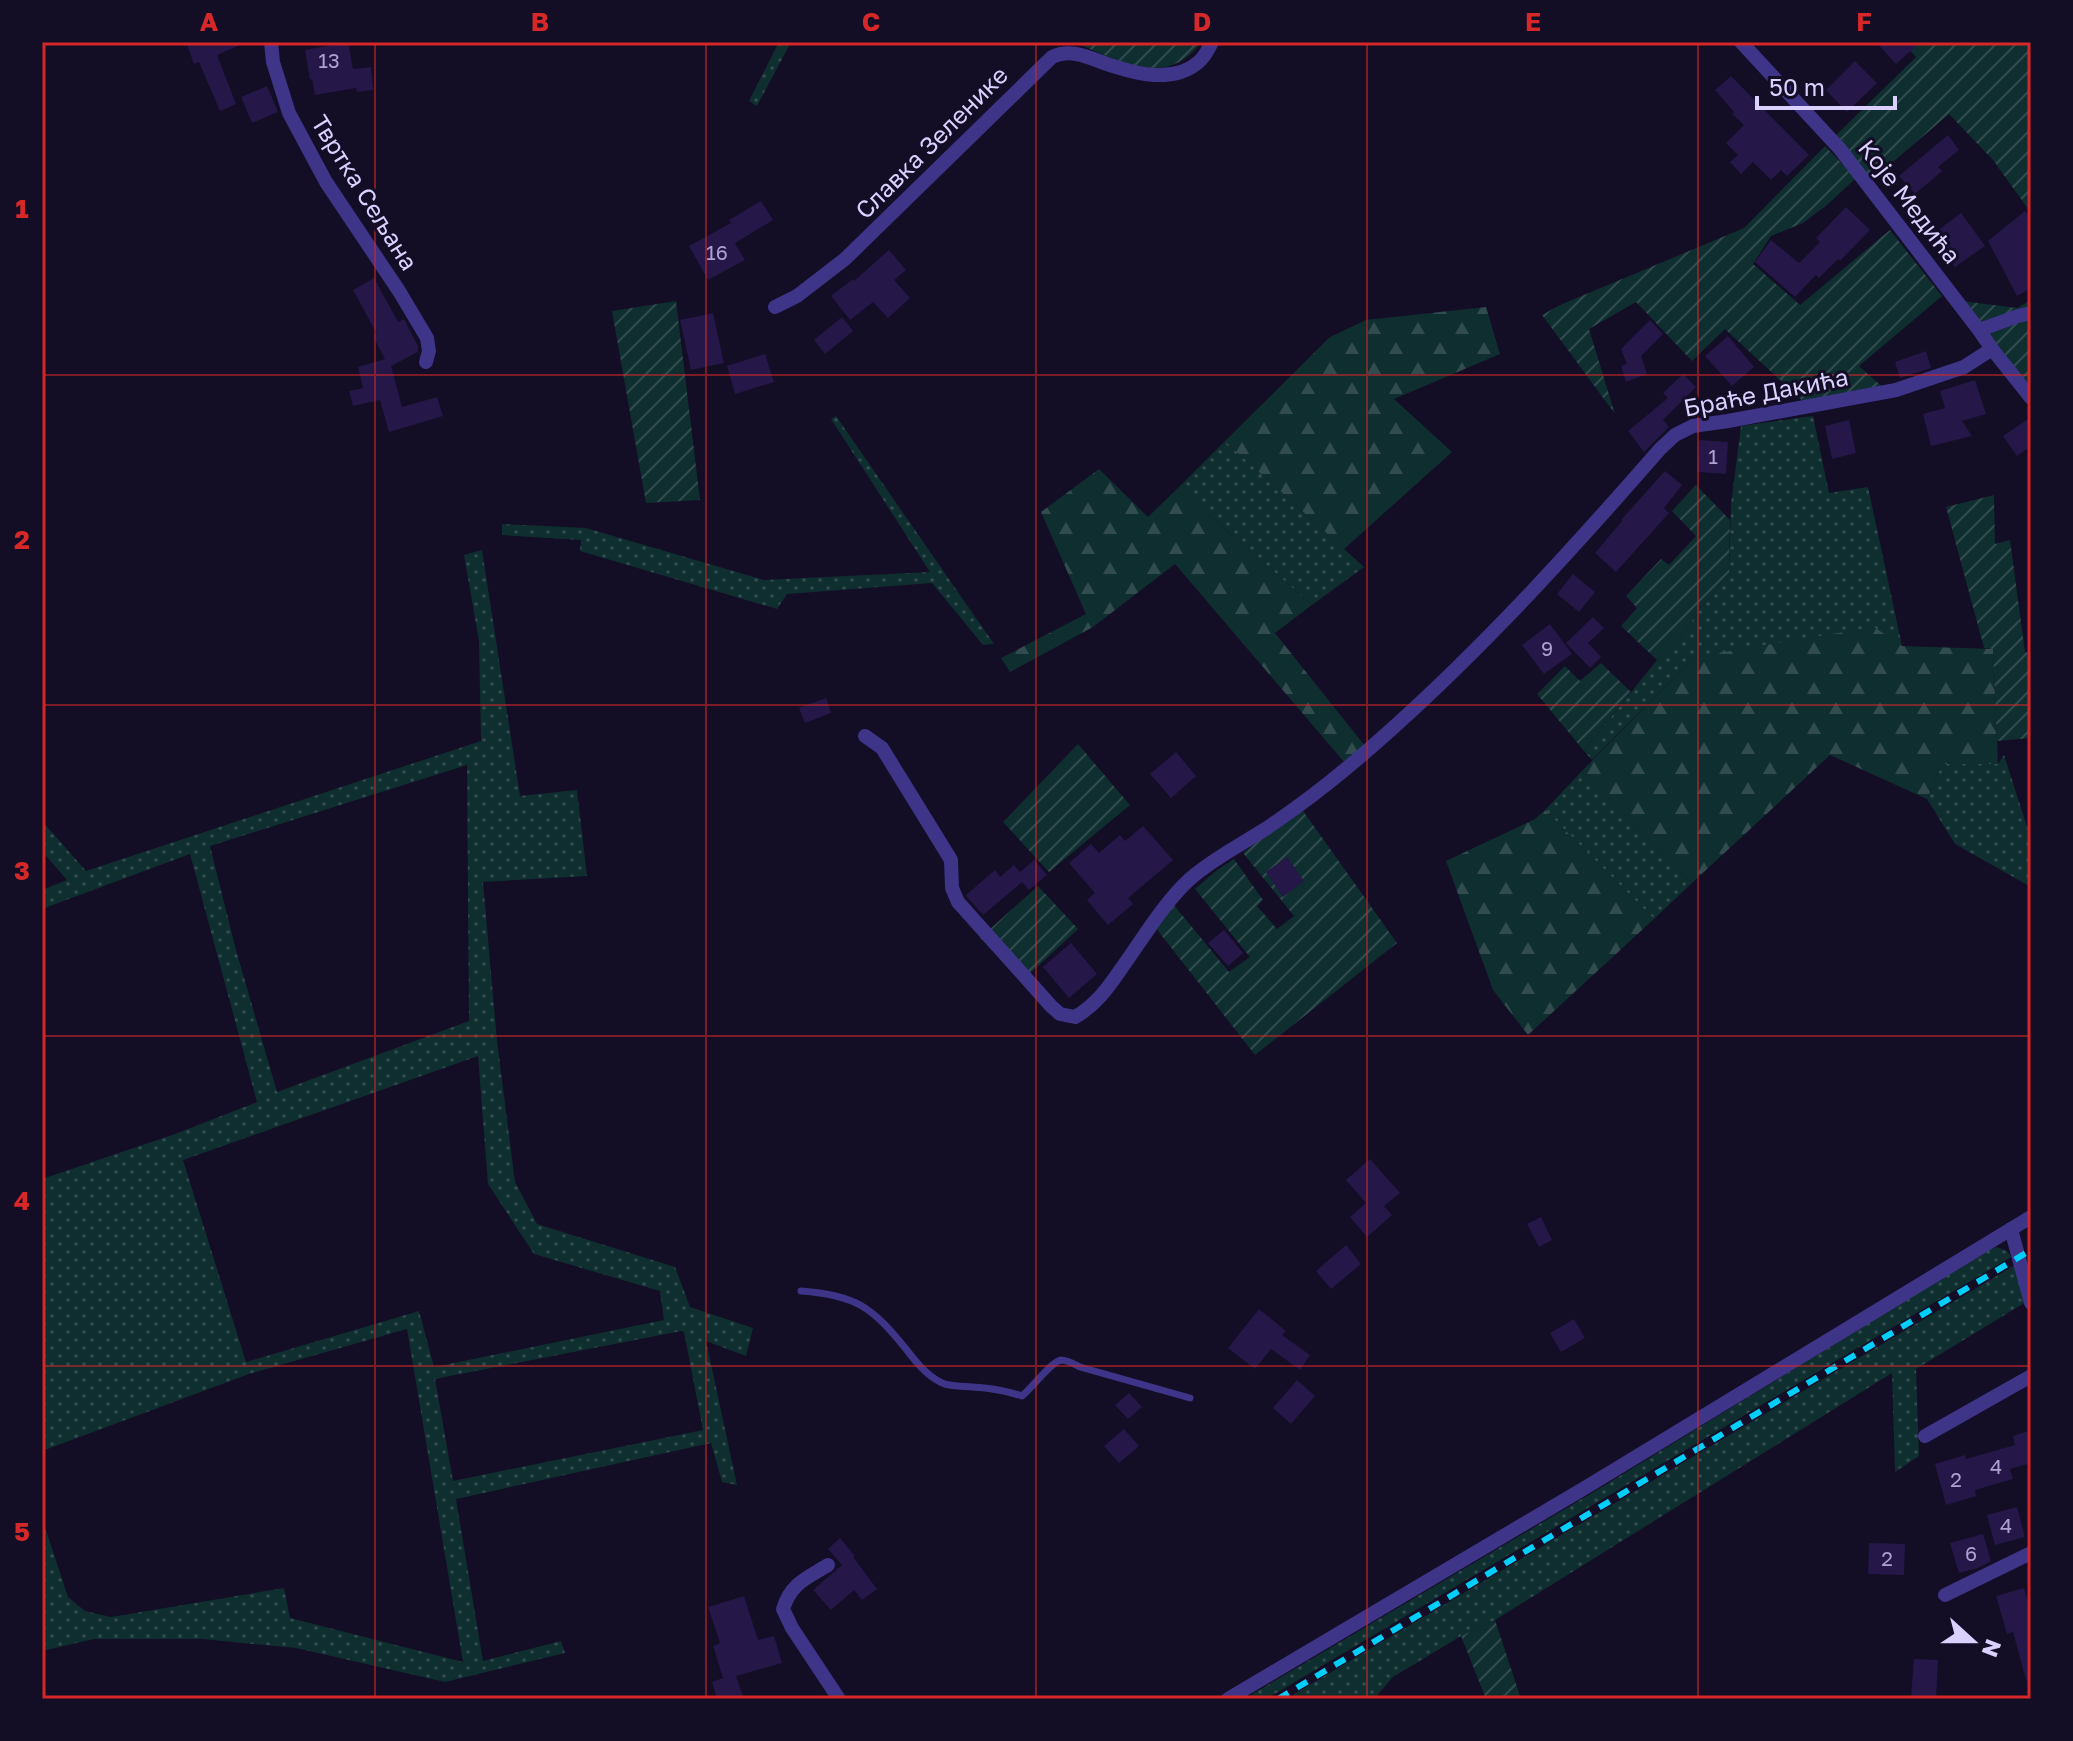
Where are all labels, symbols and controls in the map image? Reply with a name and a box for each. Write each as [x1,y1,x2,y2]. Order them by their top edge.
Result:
text: A [200,6,219,37]
text: B [531,6,549,37]
text: C [862,6,880,37]
text: D [1193,6,1211,37]
text: E [1525,6,1541,37]
text: F [1856,6,1872,37]
house number: 13 [318,48,340,72]
street label: Славка Зеленике [849,60,1013,224]
scale bar [1757,60,1895,110]
text: 50 m [1769,72,1825,101]
street label: Твртка Сељана [306,109,425,275]
street label: Које Медића [1853,133,1967,269]
text: 1 [15,193,29,224]
house number: 16 [706,240,728,264]
street label: Браће Дакића [1681,361,1850,422]
house number: 1 [1708,444,1718,468]
text: 2 [14,524,30,555]
house number: 9 [1541,636,1553,660]
text: 3 [14,855,30,886]
text: 4 [14,1185,30,1216]
house number: 4 [1990,1454,2002,1478]
house number: 2 [1950,1467,1962,1491]
house number: 4 [2000,1513,2012,1537]
text: 5 [14,1516,30,1547]
house number: 6 [1965,1541,1977,1565]
house number: 2 [1881,1546,1893,1570]
north arrow [1933,1601,2013,1681]
text: N [1977,1636,2008,1661]

